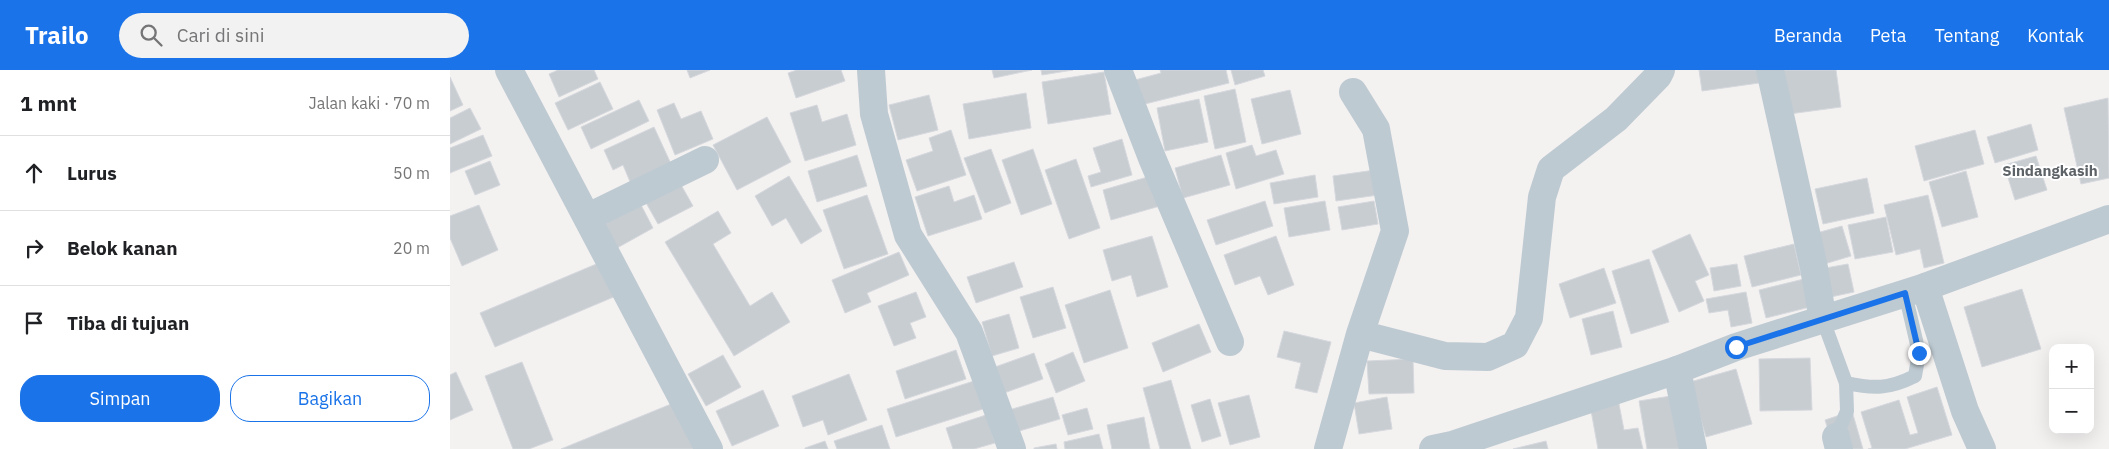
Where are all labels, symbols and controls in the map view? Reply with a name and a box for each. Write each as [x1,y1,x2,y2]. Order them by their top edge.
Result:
search box [119,13,469,58]
text: Trailo [25,19,89,51]
icon: search [137,21,165,49]
text: Cari di sini [177,23,265,47]
text: Beranda [1774,24,1842,47]
text: Peta [1870,24,1906,47]
text: Tentang [1934,24,1999,47]
text: Kontak [2027,24,2084,47]
text: 1 mnt [20,89,77,117]
text: Jalan kaki · 70 m [308,93,430,113]
icon: ahead [20,159,48,187]
text: Lurus [67,161,117,185]
district label: Sindangkasih [2002,161,2098,180]
text: 50 m [393,163,430,183]
icon: right [20,234,48,262]
text: Belok kanan [67,236,178,260]
text: 20 m [393,238,430,258]
icon: arrive [20,309,48,337]
text: Tiba di tujuan [67,311,189,335]
route start [1725,336,1748,359]
route end [1908,342,1931,365]
map controls [2049,344,2094,434]
button: + [2049,344,2094,389]
button: Simpan [20,375,220,422]
button: Bagikan [230,375,430,422]
button: − [2049,389,2094,434]

